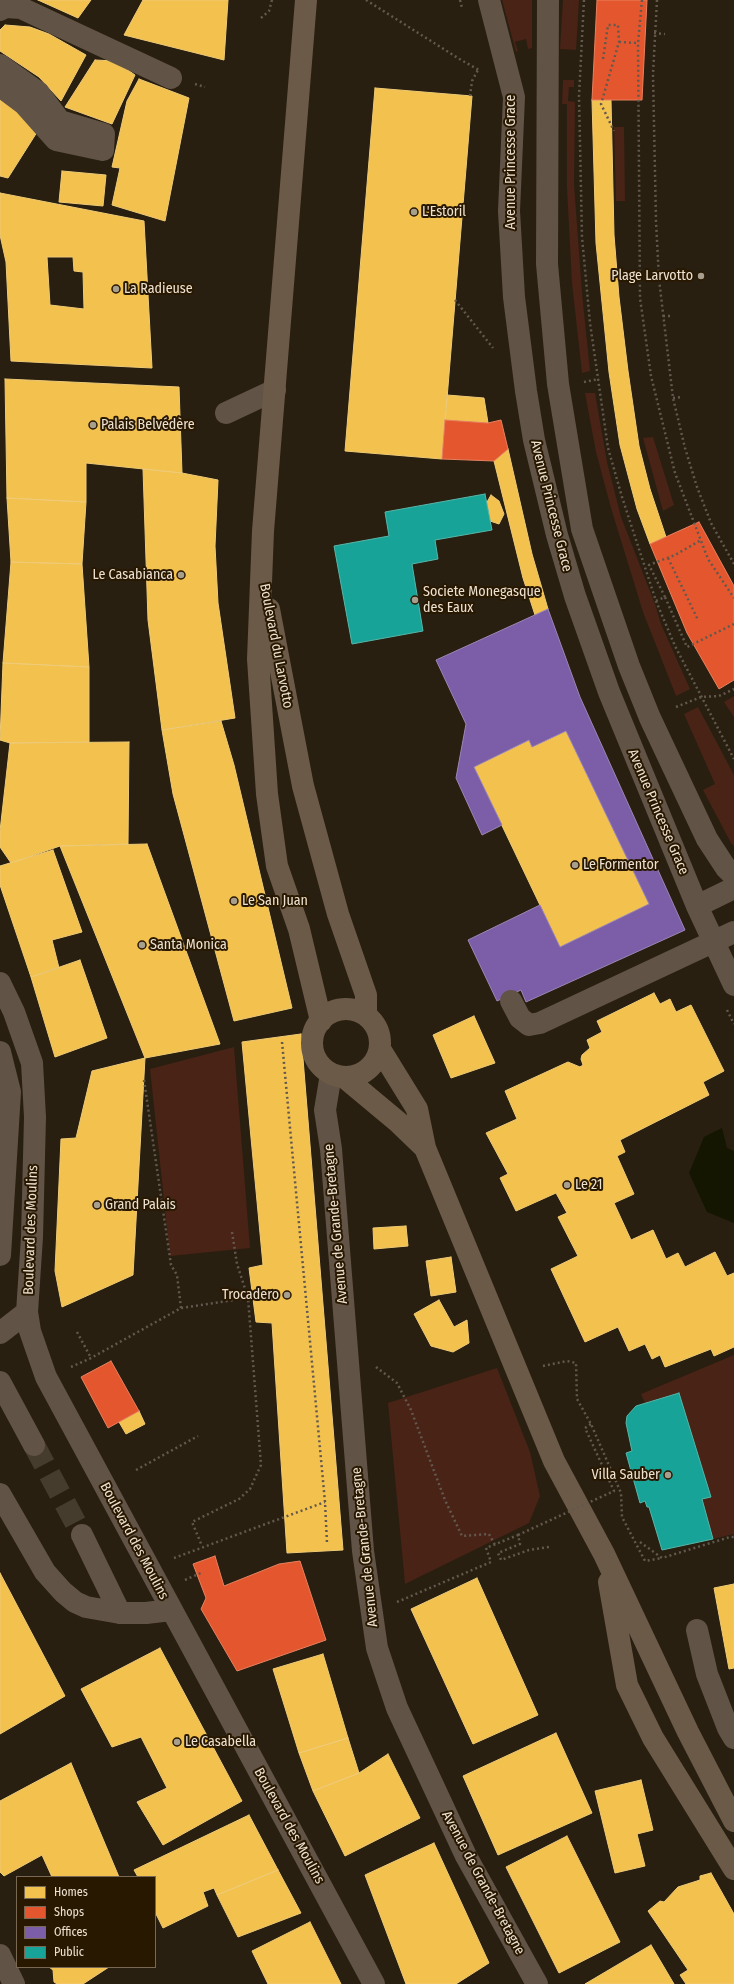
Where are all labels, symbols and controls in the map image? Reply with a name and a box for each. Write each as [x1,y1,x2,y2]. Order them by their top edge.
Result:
street label: Avenue Princesse Grace [503,95,519,229]
place label: L'Estoril [422,204,466,220]
marker: L'Estoril [409,207,419,217]
place label: Plage Larvotto [611,268,693,284]
marker: Plage Larvotto [696,271,706,281]
place label: La Radieuse [124,281,193,297]
marker: La Radieuse [111,284,121,294]
place label: Palais Belvédère [101,417,195,433]
marker: Palais Belvédère [88,420,98,430]
street label: Avenue Princesse Grace [527,439,575,573]
place label: Le Casabianca [93,567,173,583]
marker: Le Casabianca [176,570,186,580]
street label: Boulevard du Larvotto [256,582,296,710]
place label: Societe Monegasque des Eaux [423,584,541,616]
marker: Societe Monegasque des Eaux [410,595,420,605]
street label: Avenue Princesse Grace [624,747,692,877]
place label: Le Formentor [583,857,659,873]
marker: Le Formentor [570,860,580,870]
place label: Le San Juan [242,893,308,909]
marker: Le San Juan [229,896,239,906]
place label: Santa Monica [150,937,227,953]
marker: Santa Monica [137,940,147,950]
street label: Avenue de Grande-Bretagne [321,1143,351,1305]
street label: Boulevard des Moulins [20,1165,42,1295]
place label: Le 21 [575,1177,602,1193]
marker: Le 21 [562,1180,572,1190]
place label: Grand Palais [105,1197,176,1213]
marker: Grand Palais [92,1200,102,1210]
place label: Trocadero [222,1287,279,1303]
marker: Trocadero [282,1290,292,1300]
street label: Avenue de Grande-Bretagne [348,1466,382,1628]
place label: Villa Sauber [591,1467,660,1483]
marker: Villa Sauber [663,1470,673,1480]
street label: Boulevard des Moulins [96,1480,172,1602]
place label: Le Casabella [185,1734,256,1750]
marker: Le Casabella [172,1737,182,1747]
street label: Boulevard des Moulins [250,1765,328,1887]
street label: Avenue de Grande-Bretagne [438,1808,528,1958]
legend [16,1876,156,1968]
text: Homes [54,1885,88,1899]
text: Shops [54,1905,84,1919]
text: Offices [54,1925,87,1939]
text: Public [54,1945,84,1959]

